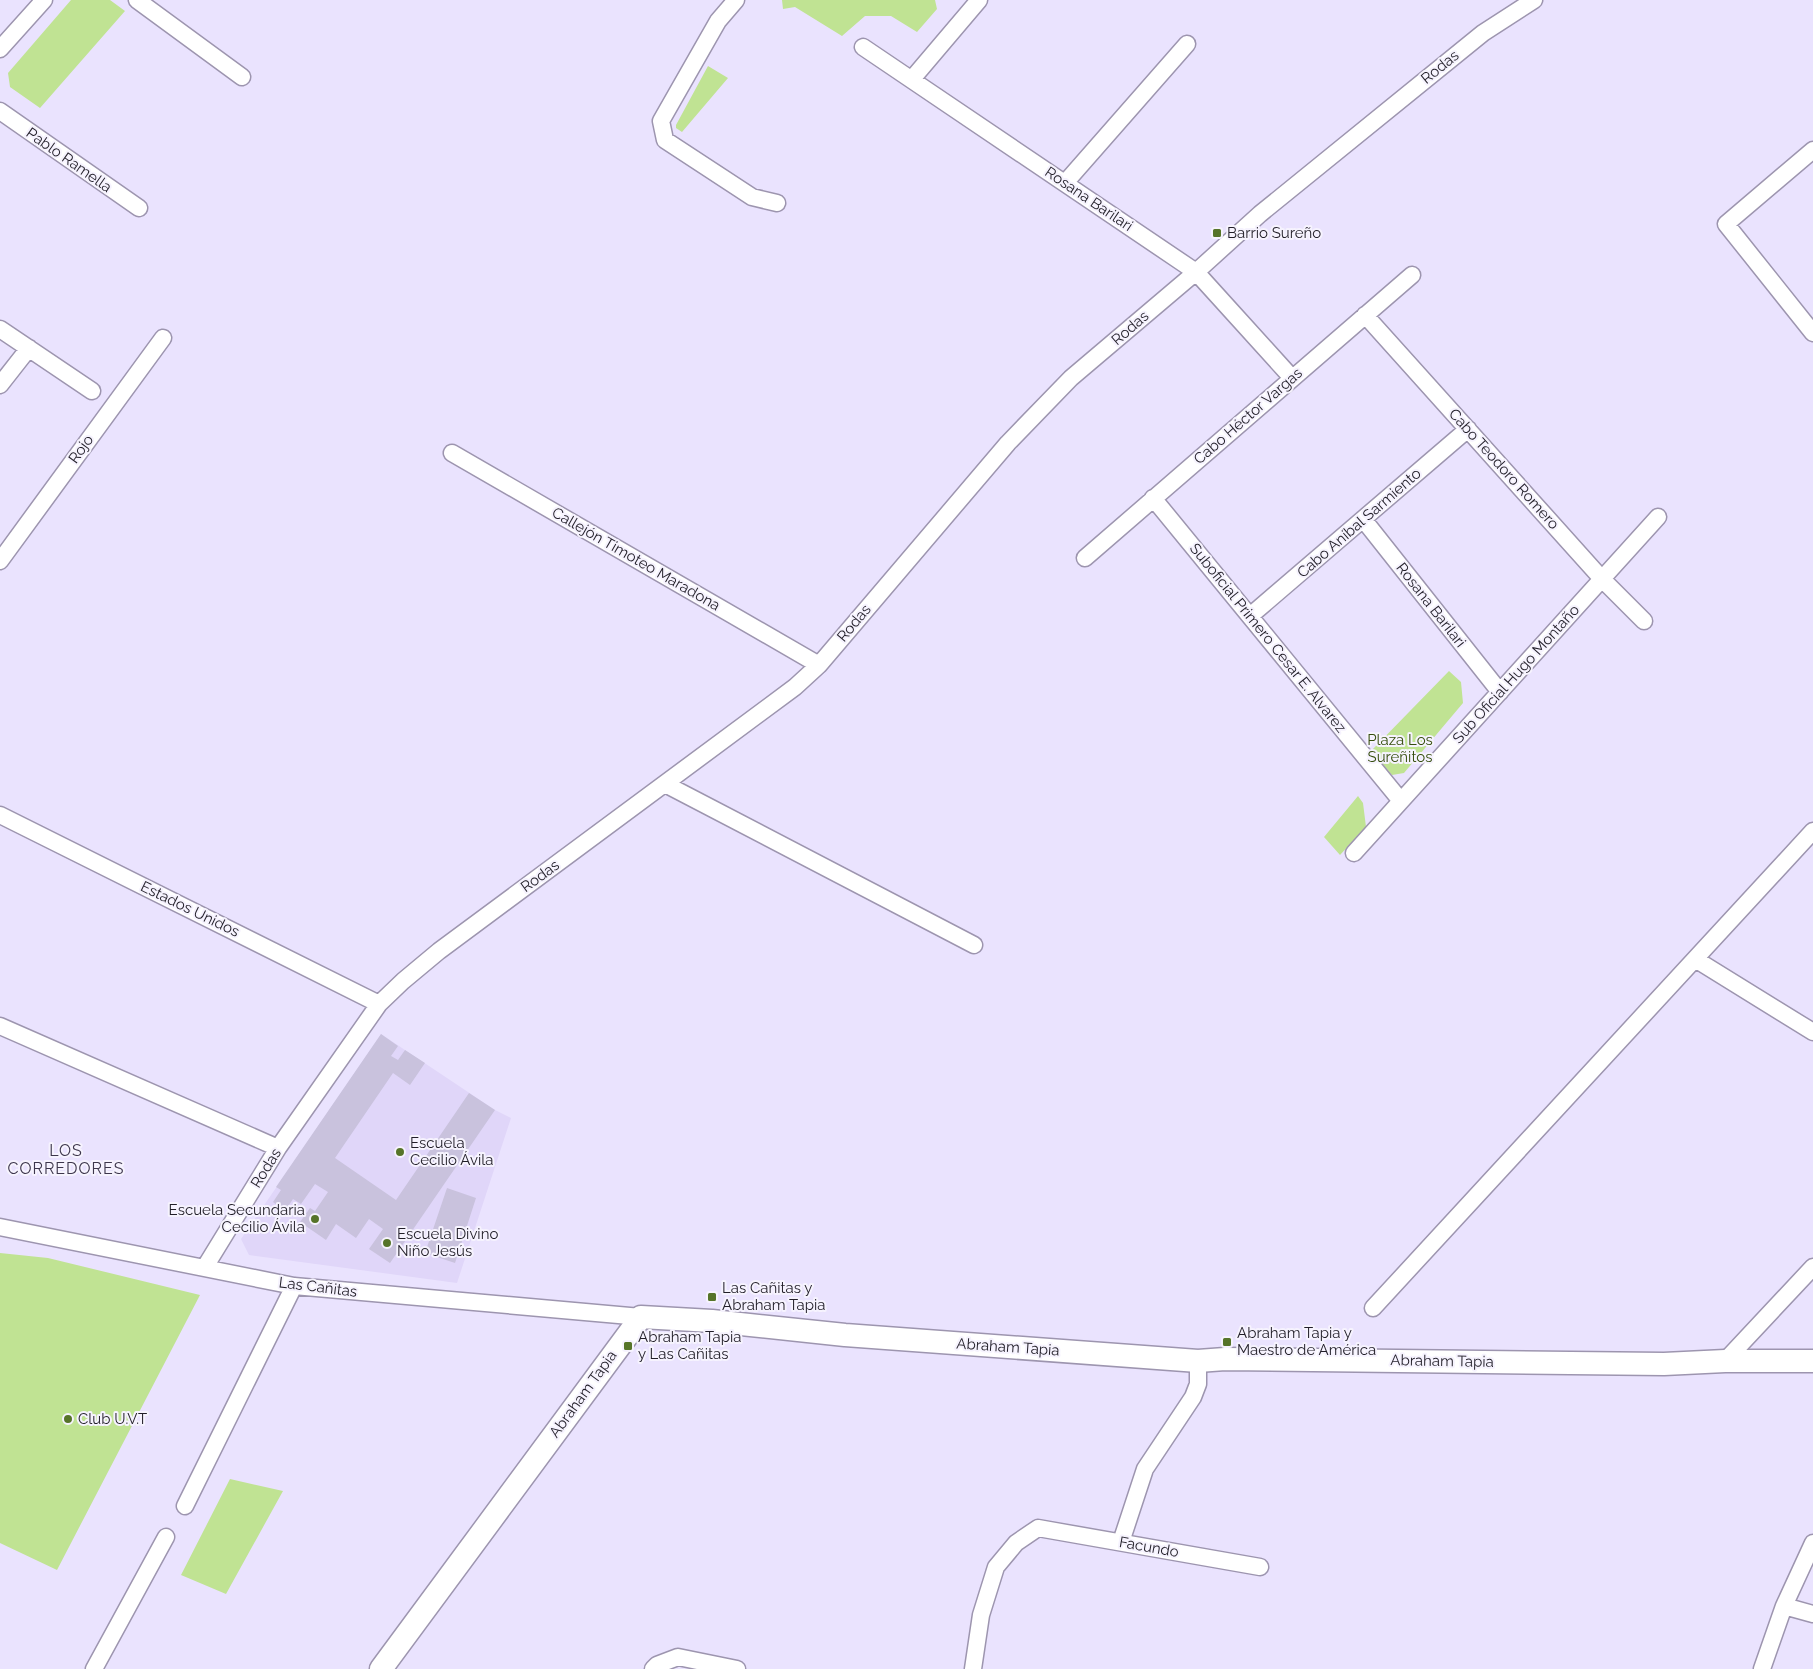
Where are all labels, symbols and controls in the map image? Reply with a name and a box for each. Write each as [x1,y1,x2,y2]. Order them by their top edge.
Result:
street label: Rodas [1418,46,1462,88]
street label: Pablo Ramella [23,124,115,196]
street label: Rosana Barilari [1042,163,1136,235]
place label: Barrio Sureño [1227,224,1321,242]
marker: Barrio Sureño [1211,227,1223,239]
street label: Rodas [1108,307,1152,349]
street label: Cabo Héctor Vargas [1190,364,1306,468]
street label: Cabo Teodoro Romero [1445,405,1563,533]
street label: Rojo [65,431,97,467]
street label: Cabo Aníbal Sarmiento [1293,464,1425,582]
street label: Callejón Timoteo Maradona [549,503,723,615]
street label: Suboficial Primero Cesar E. Alvarez [1186,540,1350,736]
street label: Rosana Barilari [1392,559,1470,651]
street label: Rodas [833,601,875,645]
street label: Sub Oficial Hugo Montaño [1449,601,1583,747]
park label: Plaza Los Sureñitos [1367,731,1433,766]
street label: Rodas [517,856,563,896]
street label: Estados Unidos [138,877,242,941]
place label: Escuela Cecilio Ávila [410,1134,493,1169]
district label: LOS CORREDORES [8,1141,124,1178]
street label: Rodas [247,1145,285,1191]
marker: Escuela Cecilio Ávila [394,1146,406,1158]
place label: Escuela Secundaria Cecilio Ávila [169,1201,305,1236]
marker: Escuela Secundaria Cecilio Ávila [309,1213,321,1225]
place label: Escuela Divino Niño Jesús [397,1225,498,1260]
marker: Escuela Divino Niño Jesús [381,1237,393,1249]
street label: Las Cañitas [278,1273,358,1301]
place label: Las Cañitas y Abraham Tapia [722,1279,825,1314]
marker: Las Cañitas y Abraham Tapia [706,1291,718,1303]
place label: Abraham Tapia y Maestro de América [1237,1324,1376,1359]
place label: Abraham Tapia y Las Cañitas [638,1328,741,1363]
street label: Abraham Tapia [956,1334,1060,1360]
marker: Abraham Tapia y Maestro de América [1221,1336,1233,1348]
marker: Abraham Tapia y Las Cañitas [622,1340,634,1352]
street label: Abraham Tapia [545,1347,621,1441]
street label: Abraham Tapia [1390,1351,1494,1371]
place label: Club U.V.T [78,1410,147,1428]
marker: Club U.V.T [62,1413,74,1425]
street label: Facundo [1118,1533,1180,1561]

